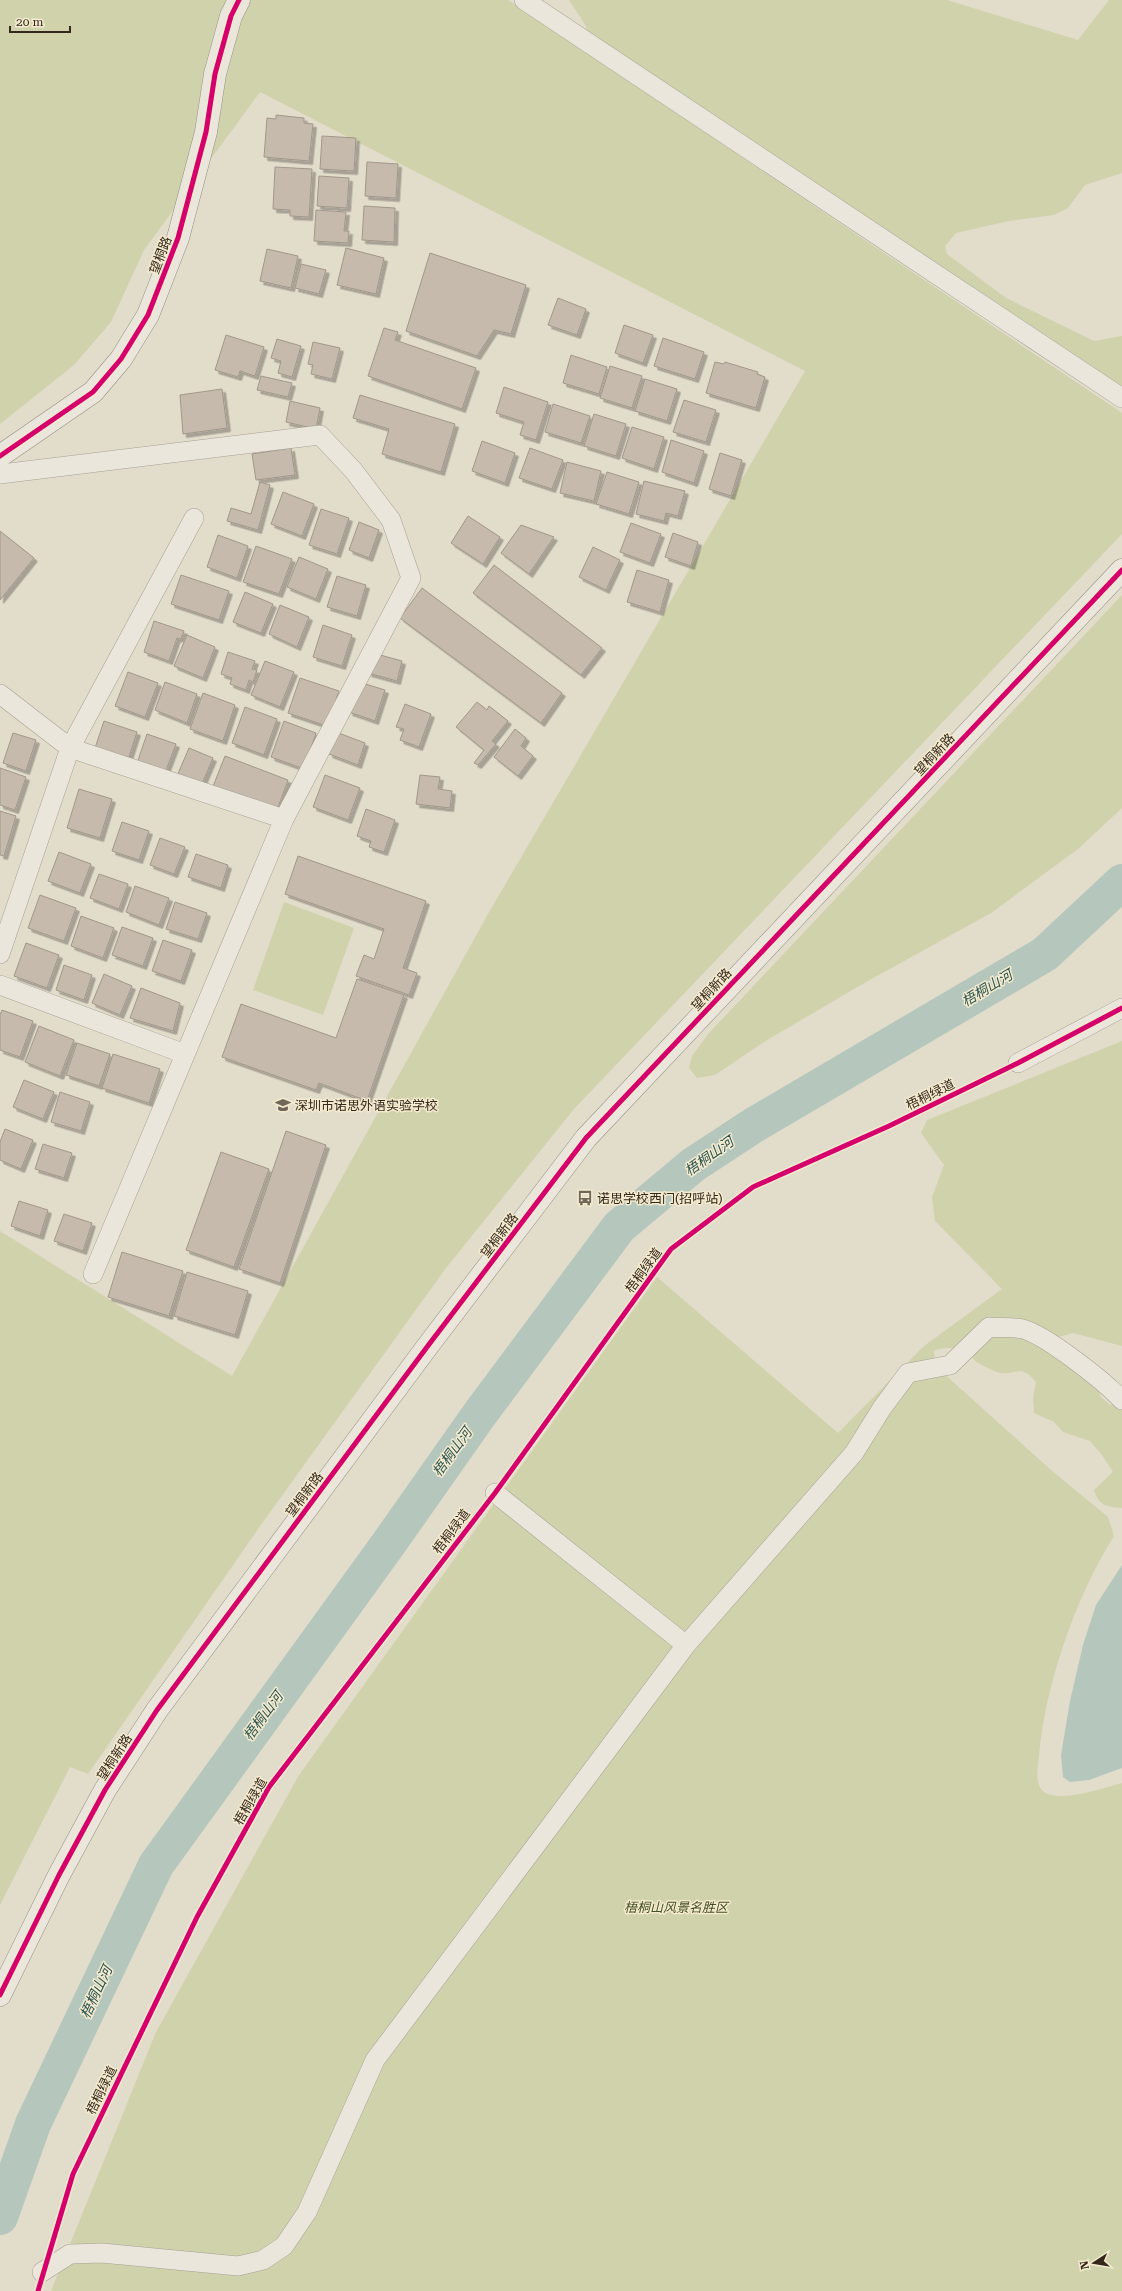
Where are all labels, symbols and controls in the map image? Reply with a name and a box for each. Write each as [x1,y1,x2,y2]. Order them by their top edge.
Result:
scale bar [10,8,70,34]
text: 20 m [16,15,43,29]
street label: 望桐路 [146,234,174,276]
street label: 望桐新路 [911,730,958,778]
street label: 望桐新路 [688,965,735,1013]
water label: 梧桐山河 [959,965,1018,1009]
street label: 梧桐绿道 [904,1076,957,1113]
school or university icon: 深圳市诺思外语实验学校 [274,1096,292,1114]
place label: 深圳市诺思外语实验学校 [295,1098,438,1113]
water label: 梧桐山河 [681,1132,739,1179]
bus stop icon: 诺思学校西门(招呼站) [576,1189,594,1207]
place label: 诺思学校西门(招呼站) [597,1191,723,1206]
street label: 望桐新路 [478,1210,521,1261]
street label: 梧桐绿道 [622,1245,665,1296]
water label: 梧桐山河 [429,1422,477,1479]
street label: 望桐新路 [283,1469,326,1520]
street label: 梧桐绿道 [430,1506,473,1557]
water label: 梧桐山河 [240,1686,288,1743]
street label: 望桐新路 [94,1731,135,1783]
street label: 梧桐绿道 [231,1775,270,1828]
park label: 梧桐山风景名胜区 [624,1900,730,1915]
water label: 梧桐山河 [77,1961,116,2021]
street label: 梧桐绿道 [83,2064,120,2117]
north arrow [1074,2243,1114,2283]
text: N [1077,2259,1092,2270]

